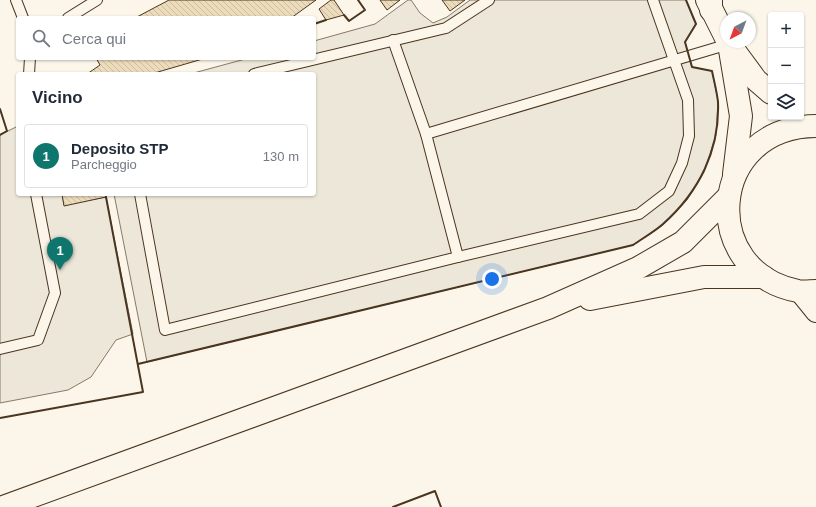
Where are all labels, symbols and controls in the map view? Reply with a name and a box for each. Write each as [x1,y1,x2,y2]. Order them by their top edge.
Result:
north arrow [720,12,756,48]
map controls [768,12,804,120]
button: + [768,12,804,48]
search box [16,16,316,60]
icon: search [30,27,52,49]
text: Cerca qui [62,30,126,47]
button: − [768,48,804,84]
button: layers [768,84,804,120]
text: Vicino [32,88,83,107]
text: Deposito STP [71,140,169,157]
text: 1 [42,149,50,164]
text: 130 m [263,149,299,164]
text: Parcheggio [71,157,137,172]
pin: 1 [47,237,73,270]
your location [482,269,502,289]

